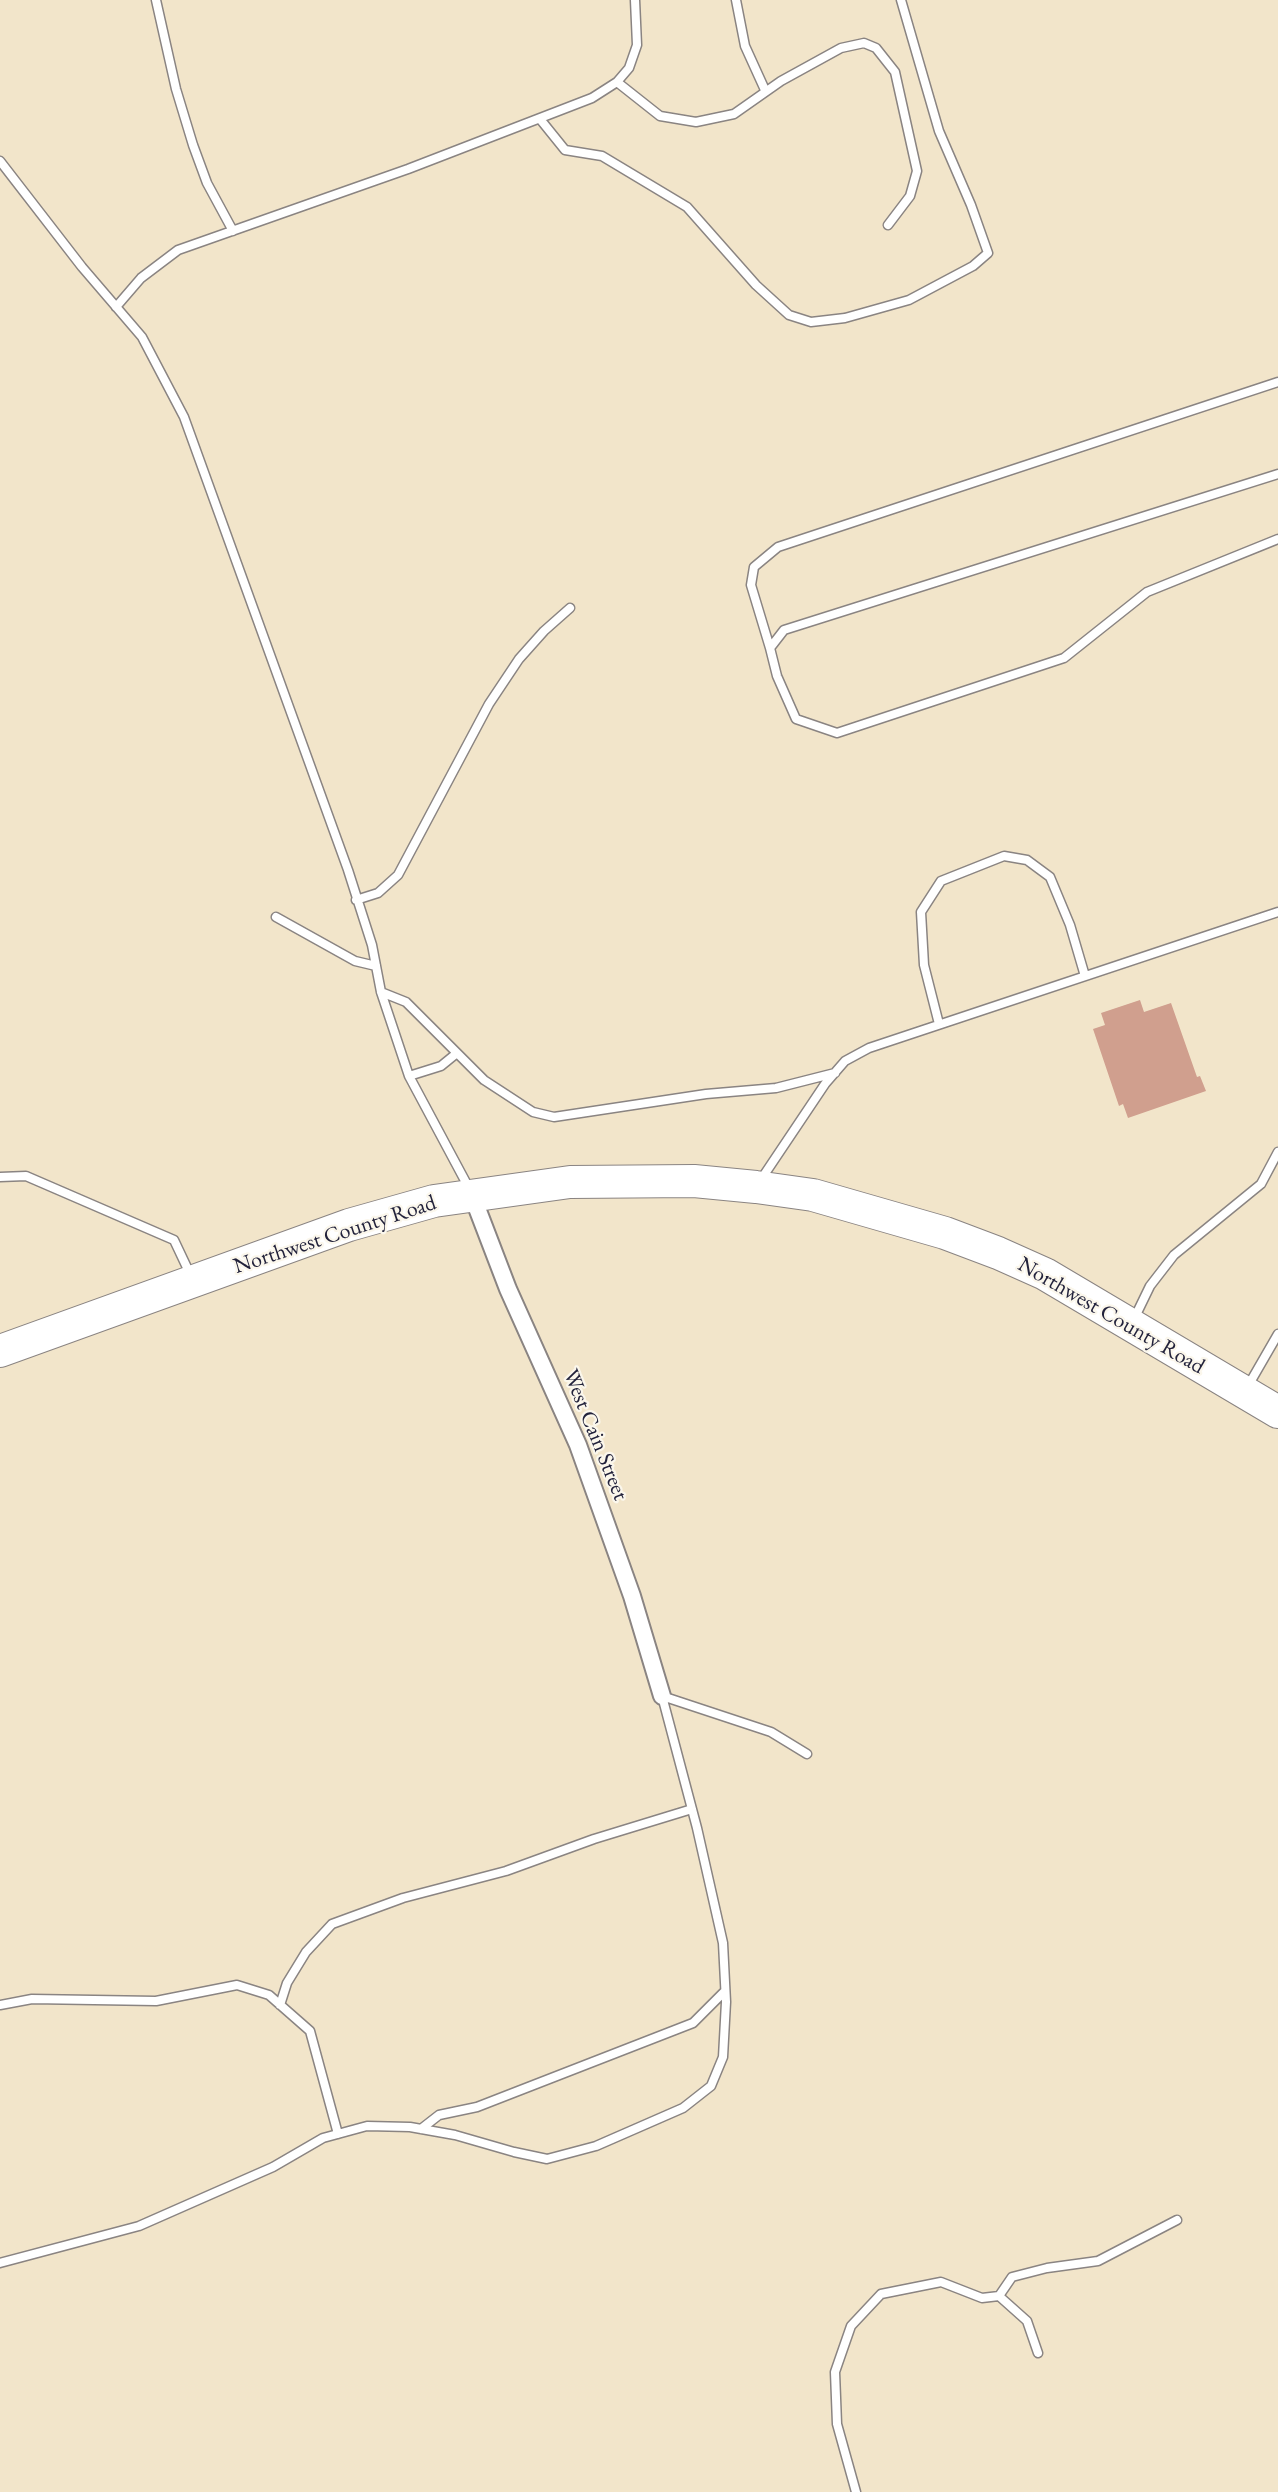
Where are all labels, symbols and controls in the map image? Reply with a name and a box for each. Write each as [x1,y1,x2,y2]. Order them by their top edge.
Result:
street label: Northwest County Road [230,1190,440,1280]
street label: Northwest County Road [1013,1252,1209,1380]
street label: West Cain Street [557,1366,633,1504]

